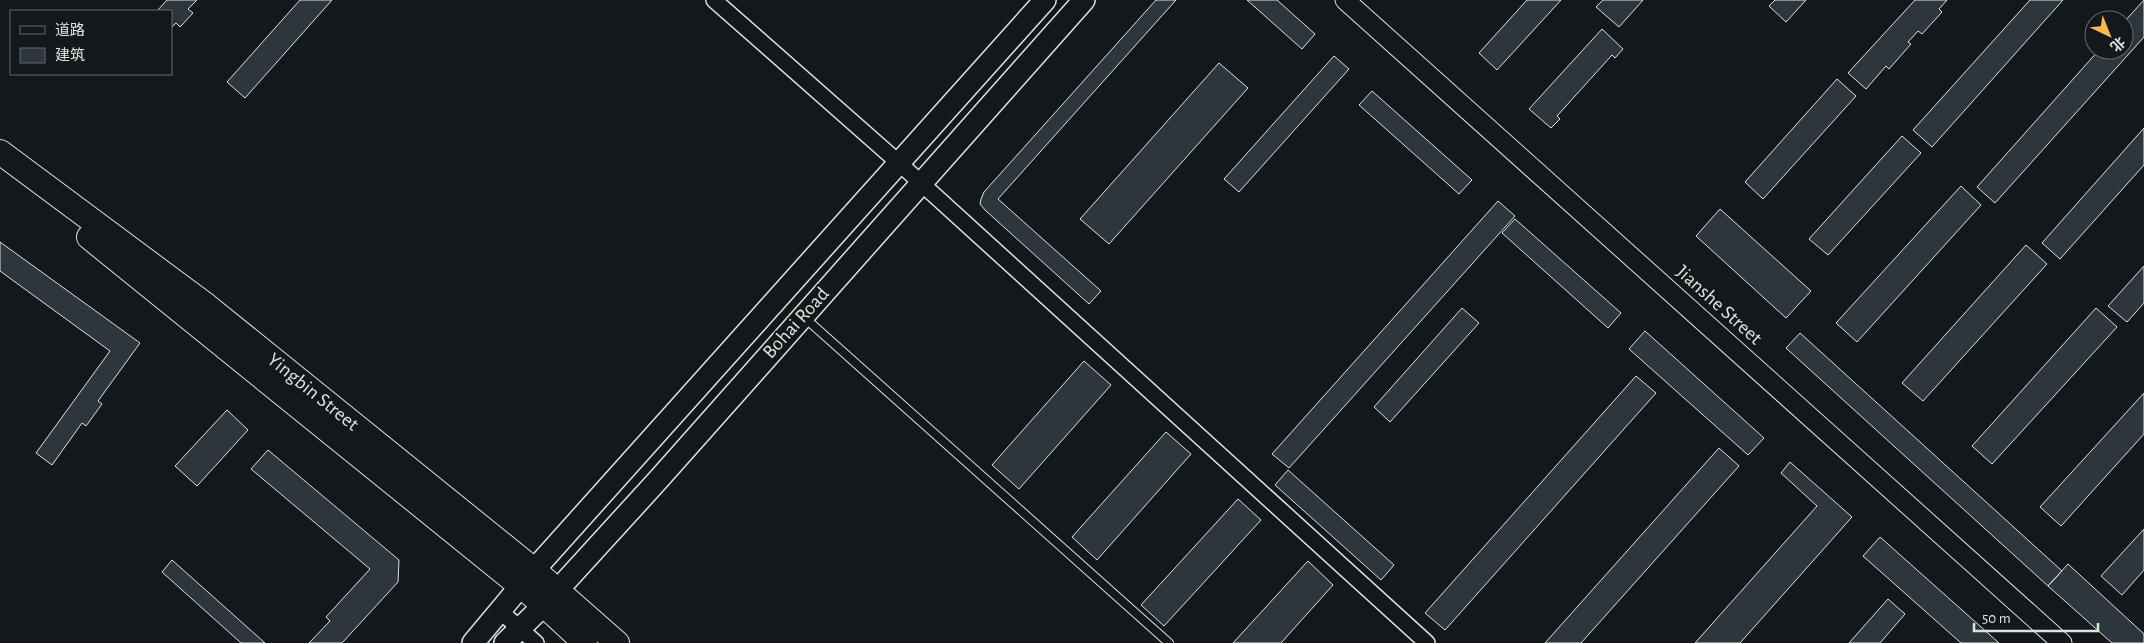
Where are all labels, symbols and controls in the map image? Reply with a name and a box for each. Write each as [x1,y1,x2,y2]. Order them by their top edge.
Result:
legend [10,10,172,75]
north arrow [2084,10,2134,60]
text: 道路 [55,22,85,38]
text: 北 [2107,34,2128,54]
text: 建筑 [55,47,85,63]
street label: Jianshe Street [1672,261,1766,349]
street label: Bohai Road [759,284,833,362]
street label: Yingbin Street [264,349,363,435]
scale bar [1974,600,2098,632]
text: 50 m [1982,611,2011,626]

